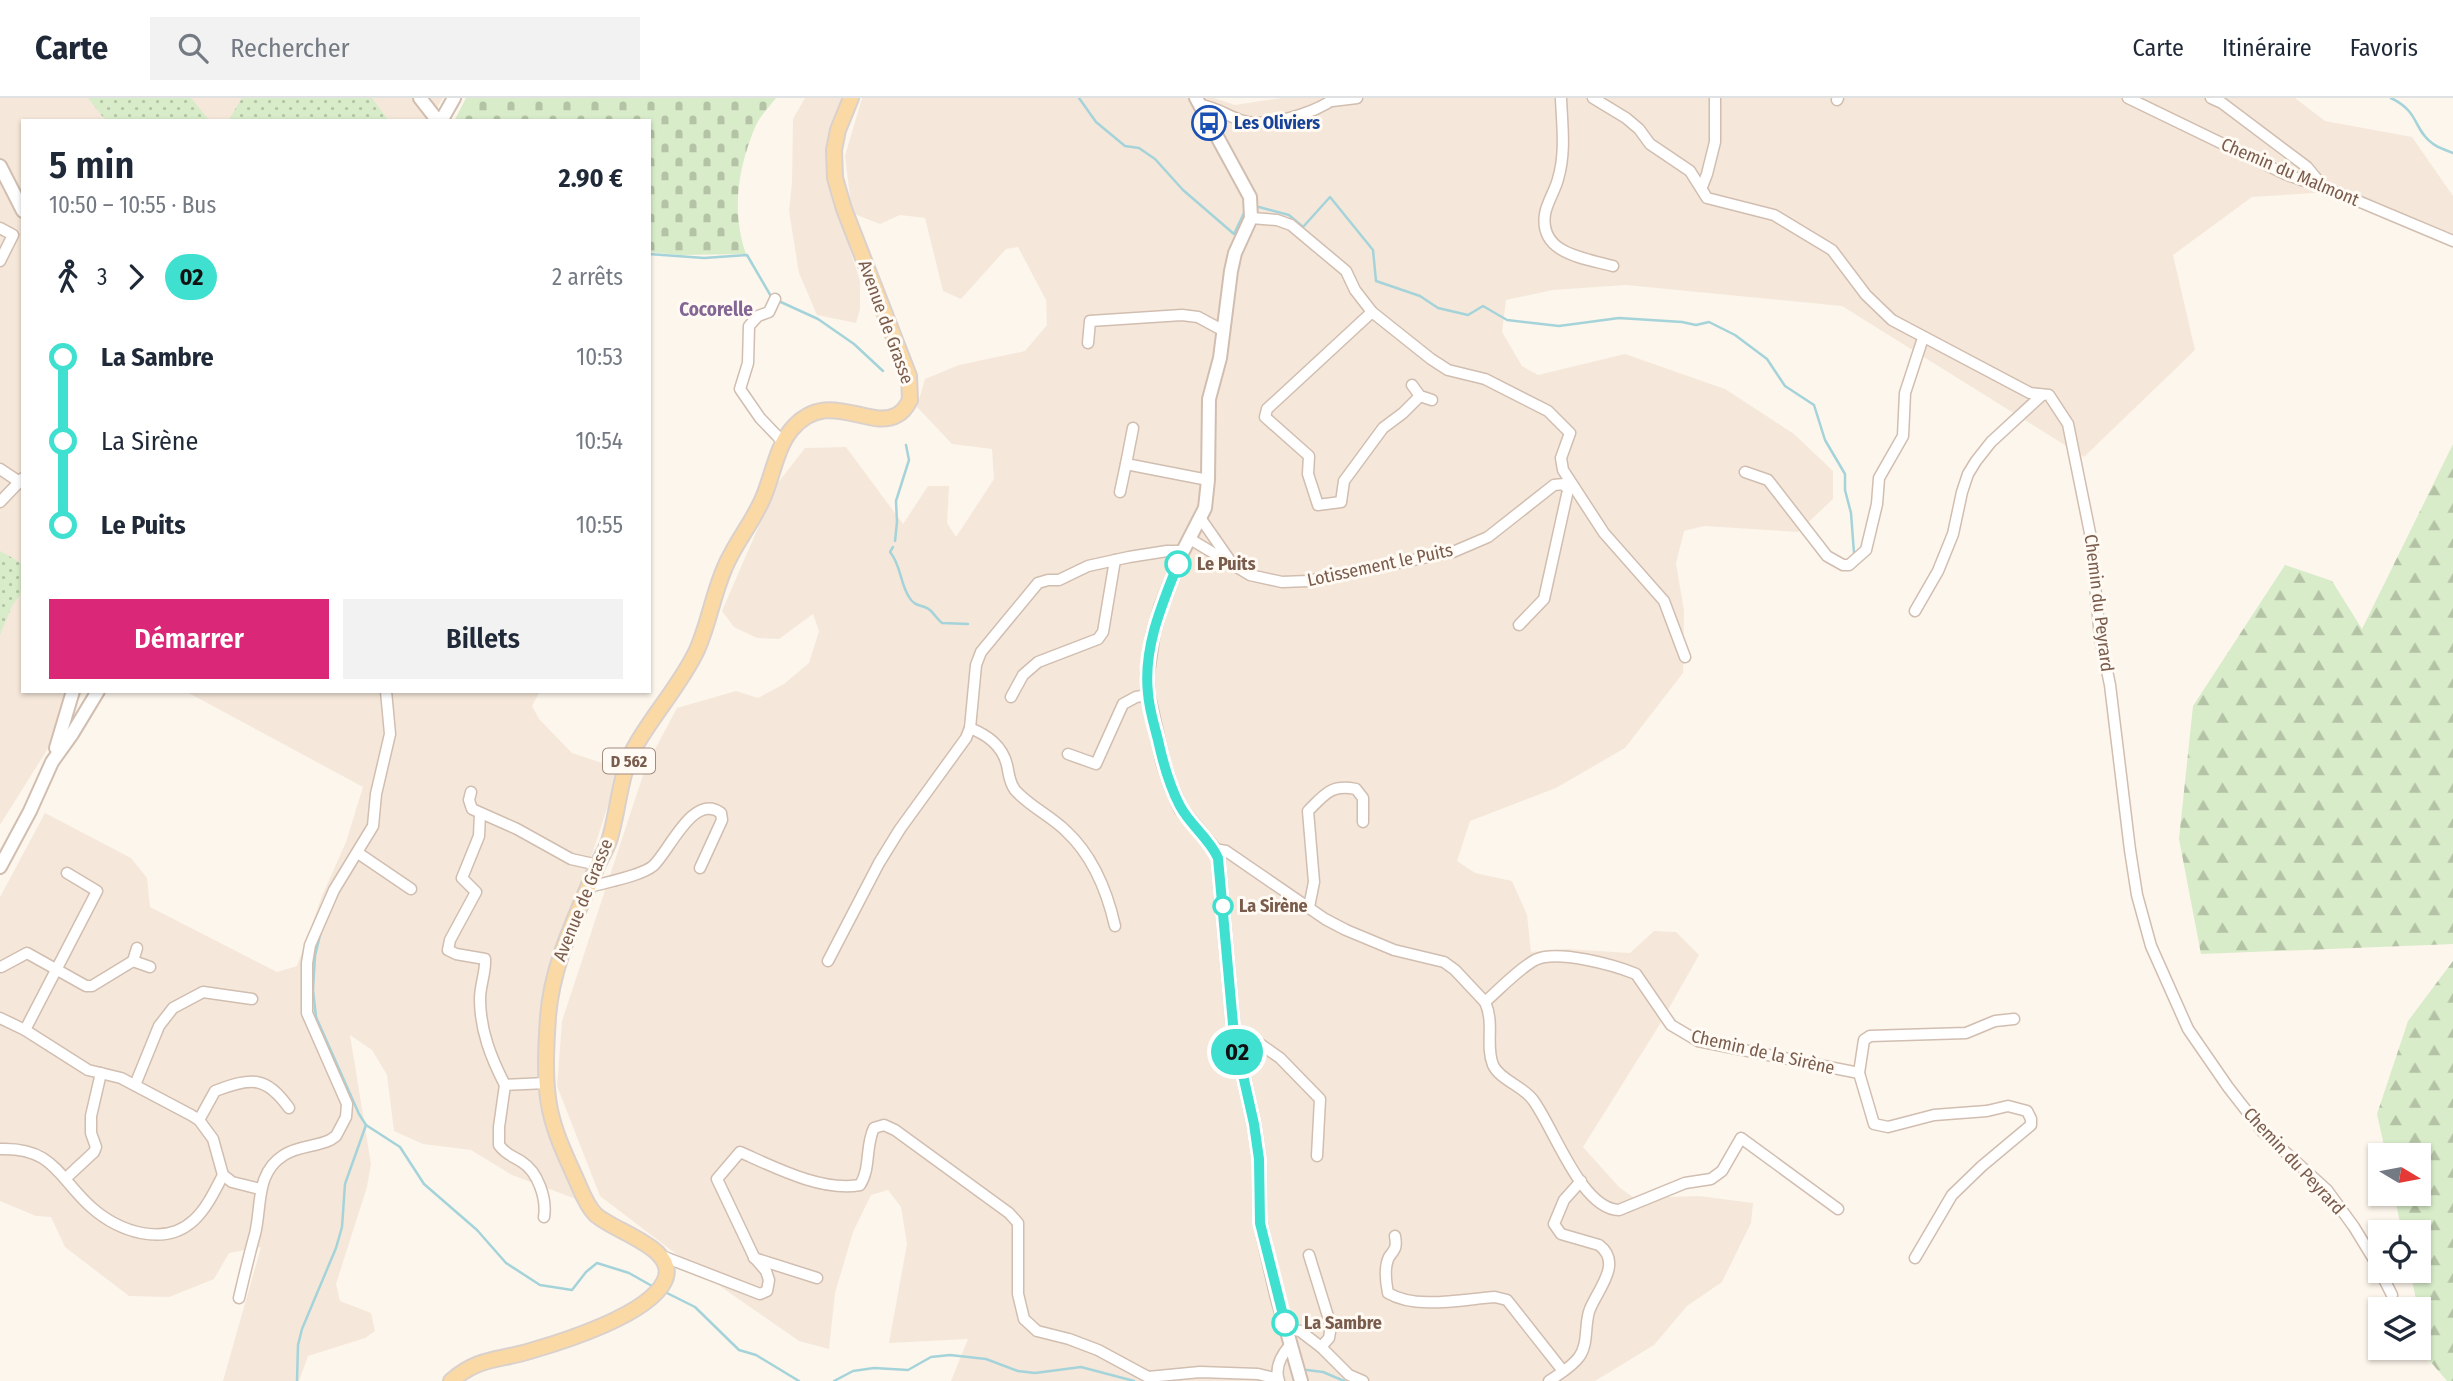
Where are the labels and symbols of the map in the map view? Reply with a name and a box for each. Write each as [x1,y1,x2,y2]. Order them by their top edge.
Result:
bus stop icon: Les Oliviers [1190,104,1228,142]
place label: Les Oliviers [1234,112,1320,134]
street label: Chemin du Malmont [2218,133,2362,211]
street label: Avenue de Grasse [853,257,919,387]
district label: Cocorelle [679,298,753,321]
street label: Chemin du Peyrard [2080,533,2118,673]
street label: Lotissement le Puits [1305,539,1455,591]
marker: Le Puits [1165,551,1191,577]
place label: Le Puits [1197,553,1256,575]
road number: D 562 [603,748,655,774]
street label: Avenue de Grasse [548,836,618,964]
place label: La Sirène [1239,895,1308,917]
marker: La Sirène [1213,896,1233,916]
street label: Chemin de la Sirène [1689,1025,1837,1079]
line badge: 02 [1206,1029,1268,1075]
street label: Chemin du Peyrard [2239,1103,2349,1219]
north arrow [2368,1143,2431,1206]
marker: La Sambre [1272,1310,1298,1336]
place label: La Sambre [1304,1312,1382,1334]

